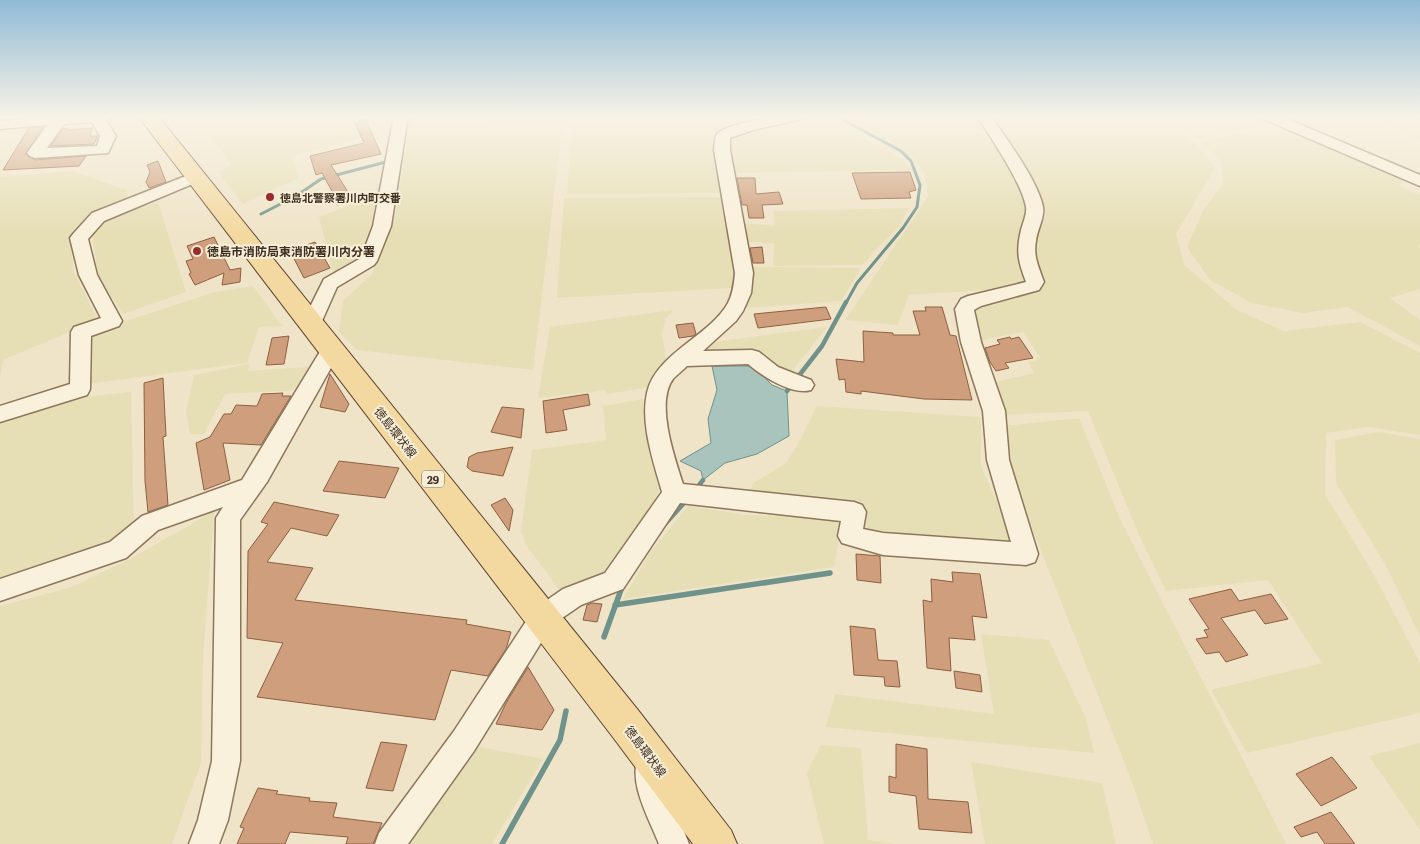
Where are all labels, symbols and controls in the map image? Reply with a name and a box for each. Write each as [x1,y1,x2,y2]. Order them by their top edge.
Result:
place label: 徳島北警察署川内町交番 [280,189,401,205]
marker: 徳島北警察署川内町交番 [264,191,276,203]
place label: 徳島市消防局東消防署川内分署 [207,242,375,260]
marker: 徳島市消防局東消防署川内分署 [191,245,203,257]
street label: 徳島環状線 [370,403,422,461]
road number: 29 [422,470,444,488]
street label: 徳島環状線 [621,722,671,780]

